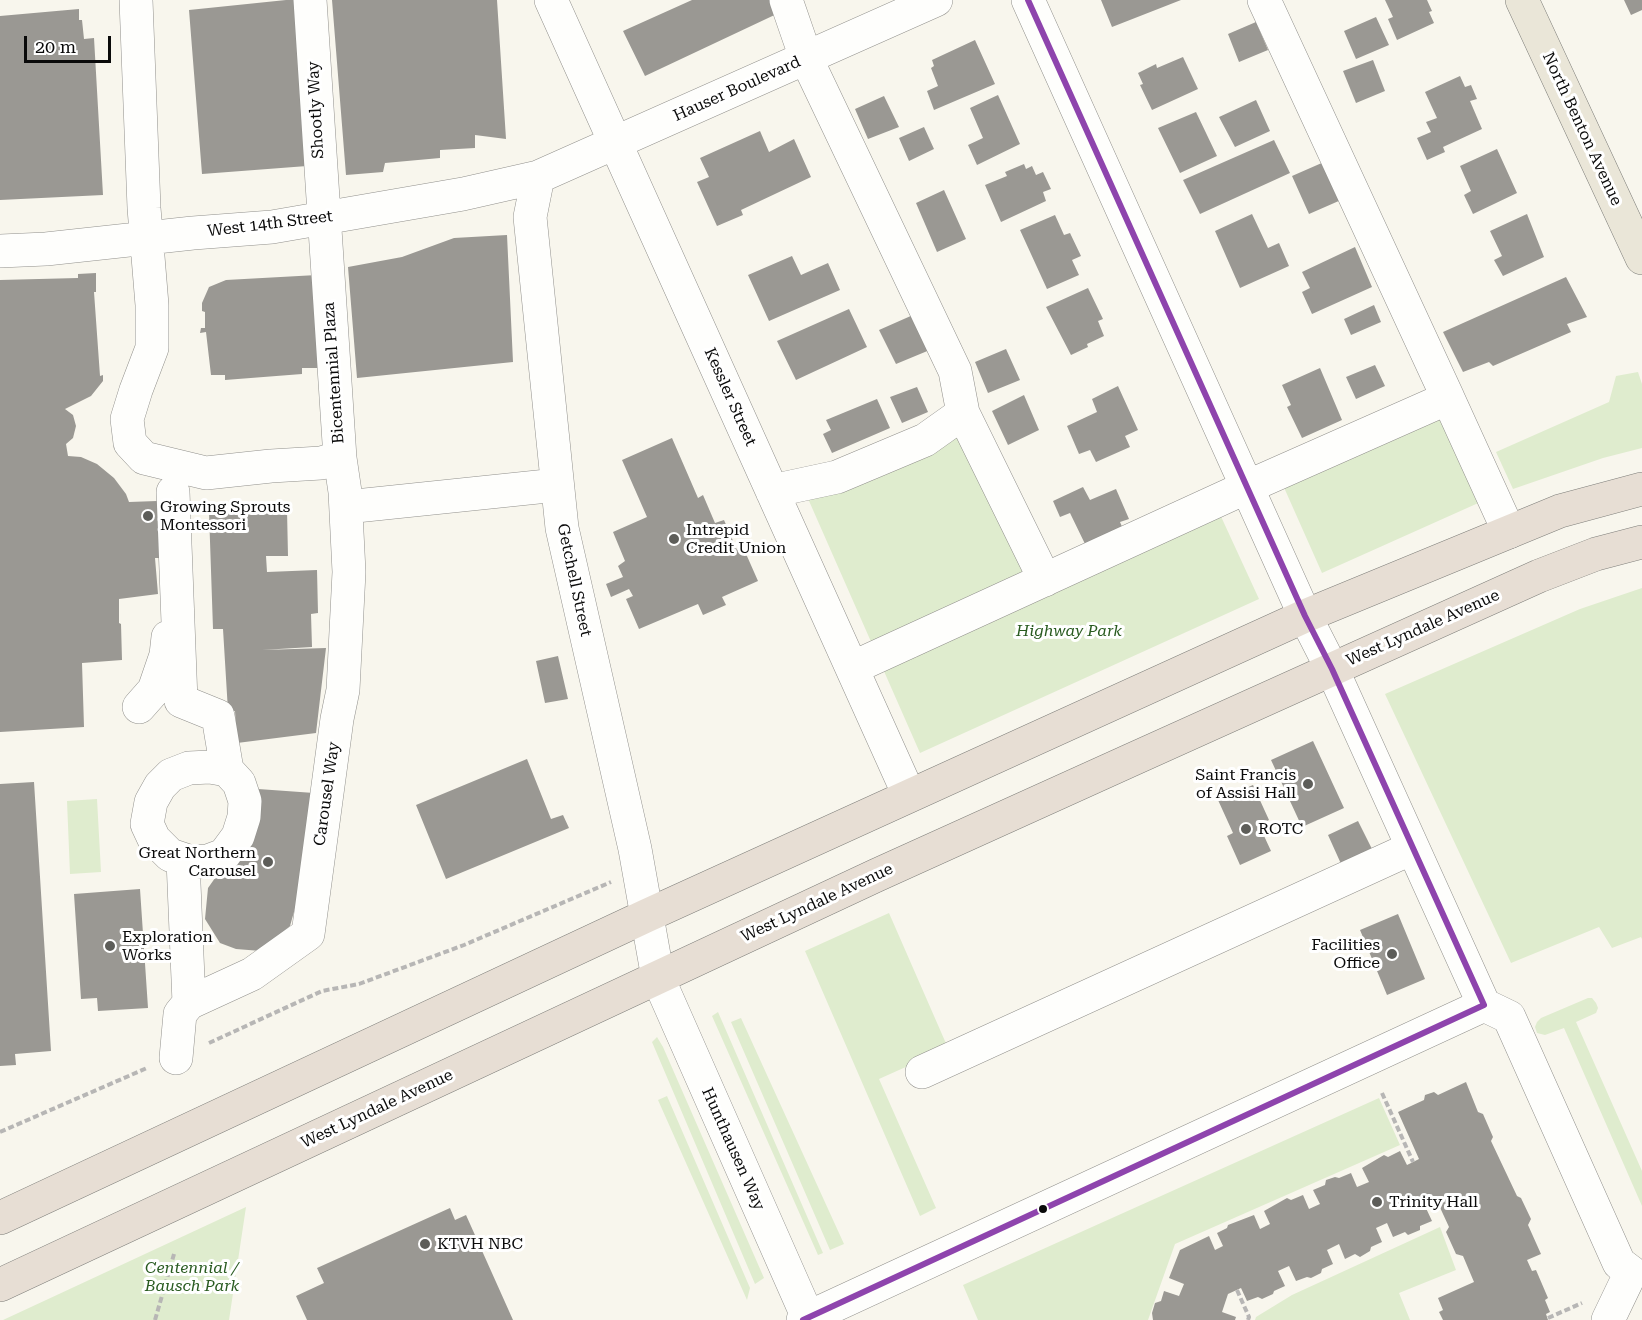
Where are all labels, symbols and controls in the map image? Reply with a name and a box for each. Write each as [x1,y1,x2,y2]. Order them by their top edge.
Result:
scale bar [27,24,114,62]
text: 20 m [35,36,76,57]
street label: North Benton Avenue [1538,49,1626,209]
street label: Hauser Boulevard [670,52,804,126]
street label: Shootly Way [304,61,328,159]
street label: West 14th Street [206,207,334,241]
street label: Bicentennial Plaza [319,302,349,444]
street label: Kessler Street [700,345,760,449]
place label: Growing Sprouts Montessori [160,497,290,535]
marker: Growing Sprouts Montessori [141,509,155,523]
place label: Intrepid Credit Union [686,520,786,558]
street label: Getchell Street [553,522,595,638]
marker: Intrepid Credit Union [667,532,681,546]
street label: West Lyndale Avenue [1344,586,1502,670]
park label: Highway Park [1016,621,1122,641]
street label: Carousel Way [310,741,344,847]
place label: Saint Francis of Assisi Hall [1195,765,1296,803]
marker: Saint Francis of Assisi Hall [1301,777,1315,791]
place label: ROTC [1258,819,1303,839]
marker: ROTC [1239,822,1253,836]
place label: Great Northern Carousel [139,843,256,881]
marker: Great Northern Carousel [261,855,275,869]
street label: West Lyndale Avenue [738,859,896,947]
place label: Exploration Works [122,927,213,965]
place label: Facilities Office [1311,935,1380,973]
marker: Exploration Works [103,939,117,953]
marker: Facilities Office [1385,947,1399,961]
street label: West Lyndale Avenue [298,1065,456,1153]
street label: Hunthausen Way [697,1085,769,1213]
place label: Trinity Hall [1389,1192,1478,1212]
marker: Trinity Hall [1370,1195,1384,1209]
unlabelled marker [1037,1203,1049,1215]
place label: KTVH NBC [437,1234,523,1254]
marker: KTVH NBC [418,1237,432,1251]
park label: Centennial / Bausch Park [145,1258,239,1296]

